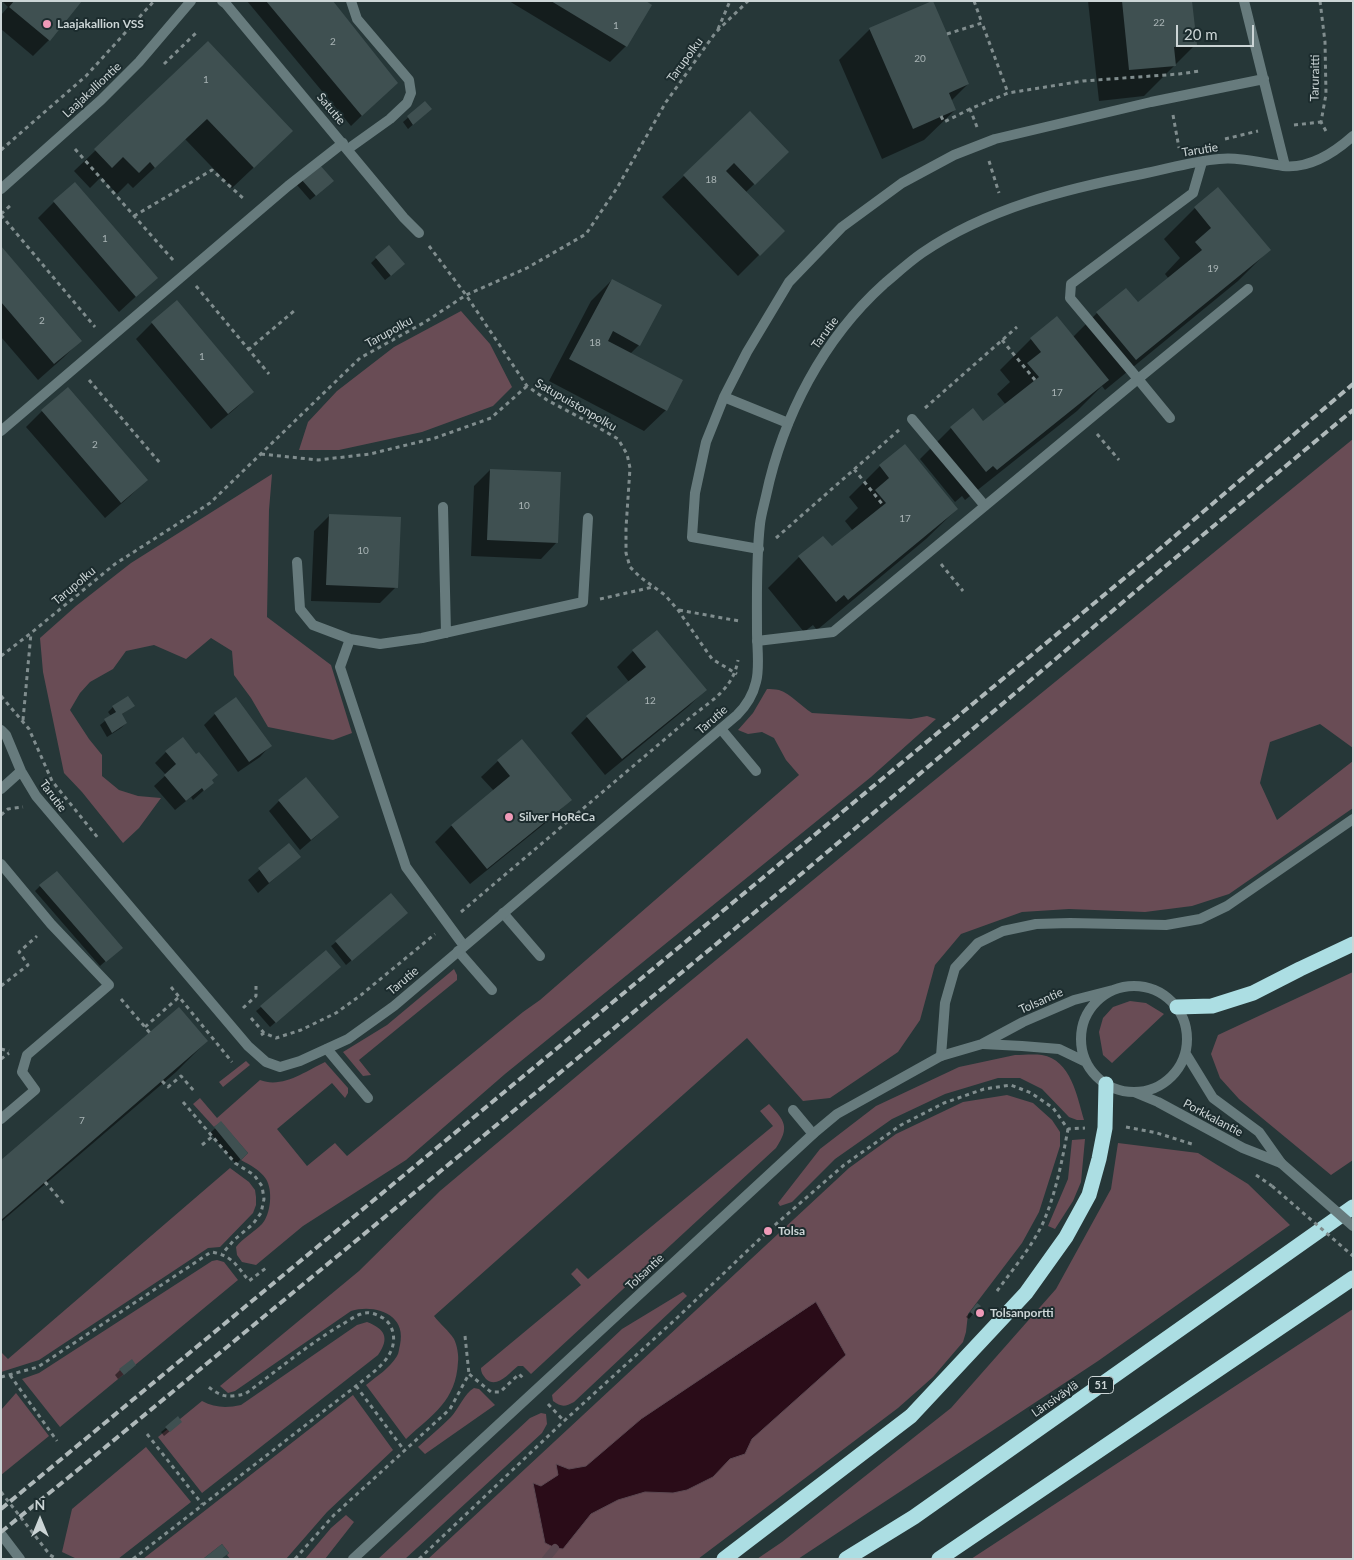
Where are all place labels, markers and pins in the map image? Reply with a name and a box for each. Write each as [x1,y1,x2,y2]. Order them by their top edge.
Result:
place label: Laajakallion VSS [57,17,144,31]
marker: Laajakallion VSS [41,18,53,30]
place label: Silver HoReCa [519,810,595,824]
marker: Silver HoReCa [503,811,515,823]
place label: Tolsa [778,1224,805,1238]
marker: Tolsa [762,1225,774,1237]
place label: Tolsanportti [990,1306,1054,1320]
marker: Tolsanportti [974,1307,986,1319]

